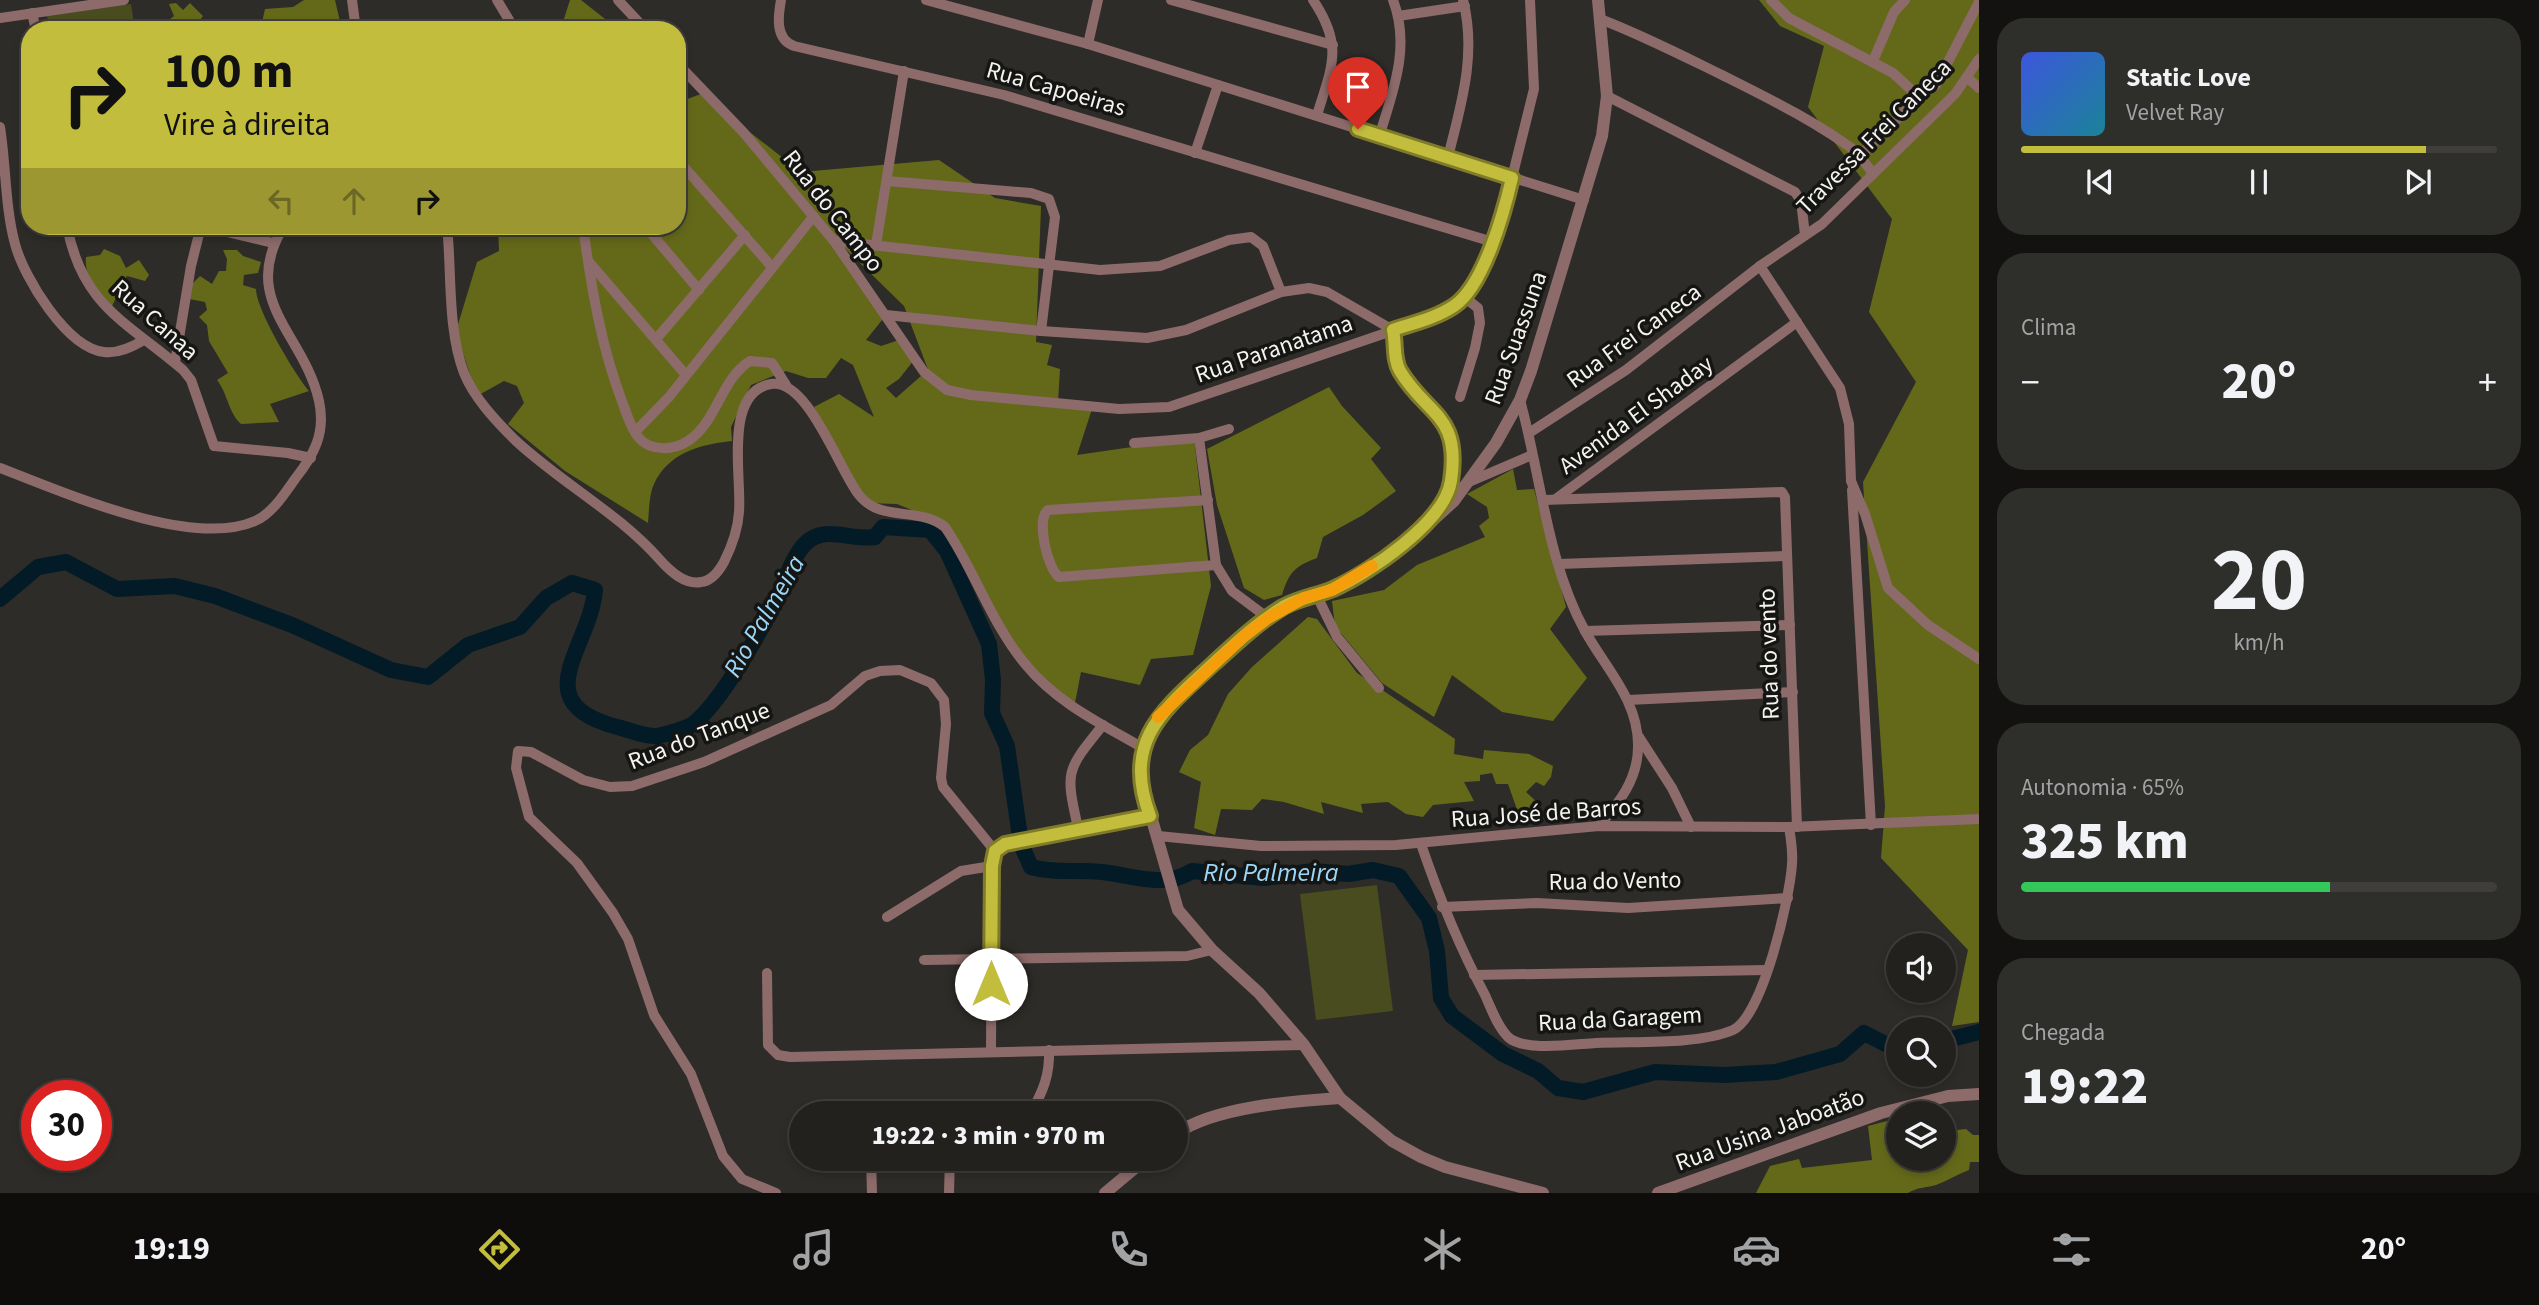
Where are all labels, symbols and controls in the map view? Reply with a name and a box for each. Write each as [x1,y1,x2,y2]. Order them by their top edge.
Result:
text: 100 m [164,37,293,107]
icon: right [49,49,140,140]
street label: Travessa Frei Caneca [1788,51,1960,223]
street label: Rua Capoeiras [982,52,1130,126]
pin [1328,57,1388,129]
text: Static Love [2126,59,2251,96]
icon: arrive [1339,68,1377,106]
text: Velvet Ray [2126,96,2224,129]
text: Vire à direita [164,102,330,148]
street label: Rua do Campo [774,142,892,280]
icon: previous [2081,163,2119,201]
icon: pause [2240,163,2278,201]
icon: next [2399,163,2437,201]
icon: left [262,182,300,220]
icon: ahead [335,182,373,220]
icon: right [408,182,446,220]
street label: Rua Suassuna [1476,266,1556,410]
street label: Rua Canaa [104,271,206,369]
street label: Rua Frei Caneca [1559,275,1709,397]
street label: Rua Paranatama [1190,306,1358,392]
text: Clima [2021,311,2076,344]
text: 20° [2222,345,2296,419]
street label: Avenida El Shaday [1552,347,1720,483]
text: − [2021,356,2040,410]
text: + [2478,356,2497,410]
text: 20 [2211,516,2307,645]
water label: Rio Palmeira [714,548,814,684]
street label: Rua do vento [1749,588,1789,720]
text: km/h [2233,626,2285,659]
street label: Rua do Tanque [623,693,775,779]
text: Autonomia · 65% [2021,771,2184,804]
street label: Rua José de Barros [1450,789,1642,837]
text: 325 km [2021,805,2189,879]
water label: Rio Palmeira [1203,854,1339,891]
street label: Rua do Vento [1548,862,1682,900]
map controls [1886,933,1956,1171]
button: sound [1886,933,1956,1003]
position arrow [954,947,1028,1021]
street label: Rua da Garagem [1537,997,1703,1041]
text: Chegada [2021,1016,2105,1049]
button: search [1886,1017,1956,1087]
text: 19:22 [2021,1050,2148,1124]
speed limit sign: 30 [21,1080,112,1171]
street label: Rua Usina Jaboatão [1671,1080,1869,1180]
button: layers [1886,1101,1956,1171]
text: 19:22 · 3 min · 970 m [872,1117,1105,1154]
icon: directions [475,1225,524,1274]
icon: music [789,1225,838,1274]
icon: phone [1104,1225,1153,1274]
icon: climate [1418,1225,1467,1274]
icon: car [1732,1225,1781,1274]
icon: filters [2047,1225,2096,1274]
text: 19:19 [133,1226,210,1272]
text: 20° [2361,1226,2406,1272]

